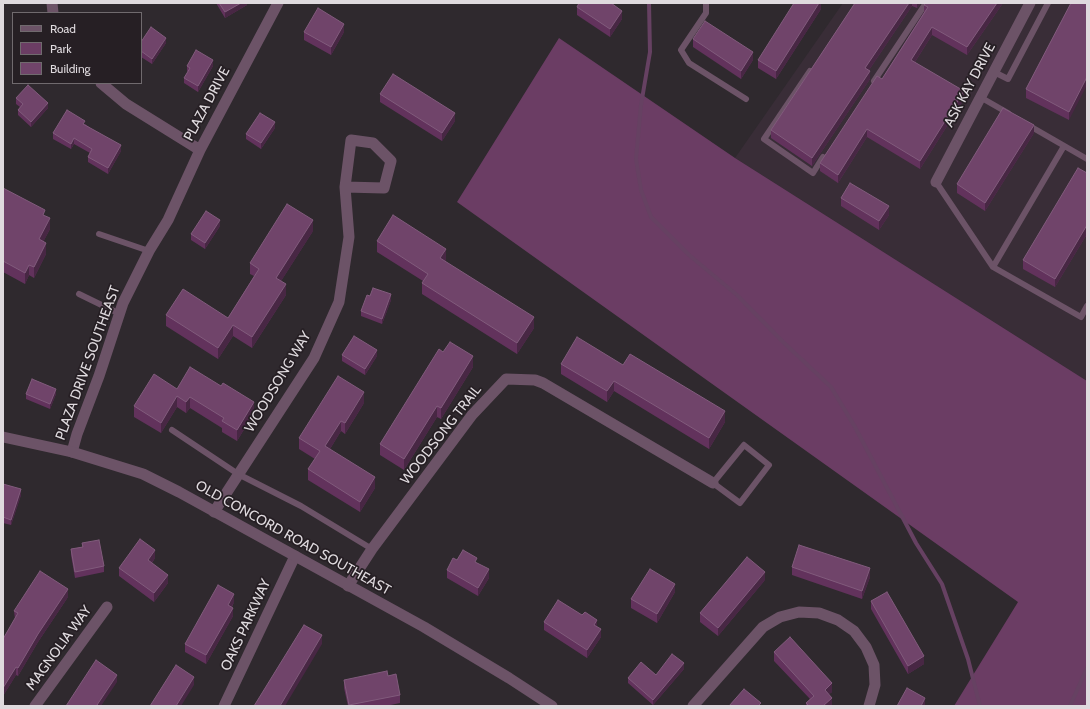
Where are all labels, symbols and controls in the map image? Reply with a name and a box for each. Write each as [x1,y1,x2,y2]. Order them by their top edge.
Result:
legend [12,12,142,84]
text: Road [50,21,76,36]
street label: ASK KAY DRIVE [941,40,999,130]
text: Park [50,41,72,56]
text: Building [50,61,91,76]
street label: PLAZA DRIVE [180,64,234,144]
street label: PLAZA DRIVE SOUTHEAST [52,283,124,443]
street label: WOODSONG WAY [241,329,315,435]
street label: WOODSONG TRAIL [397,382,485,488]
street label: OLD CONCORD ROAD SOUTHEAST [192,477,394,599]
street label: OAKS PARKWAY [217,576,275,674]
street label: MAGNOLIA WAY [23,602,95,694]

